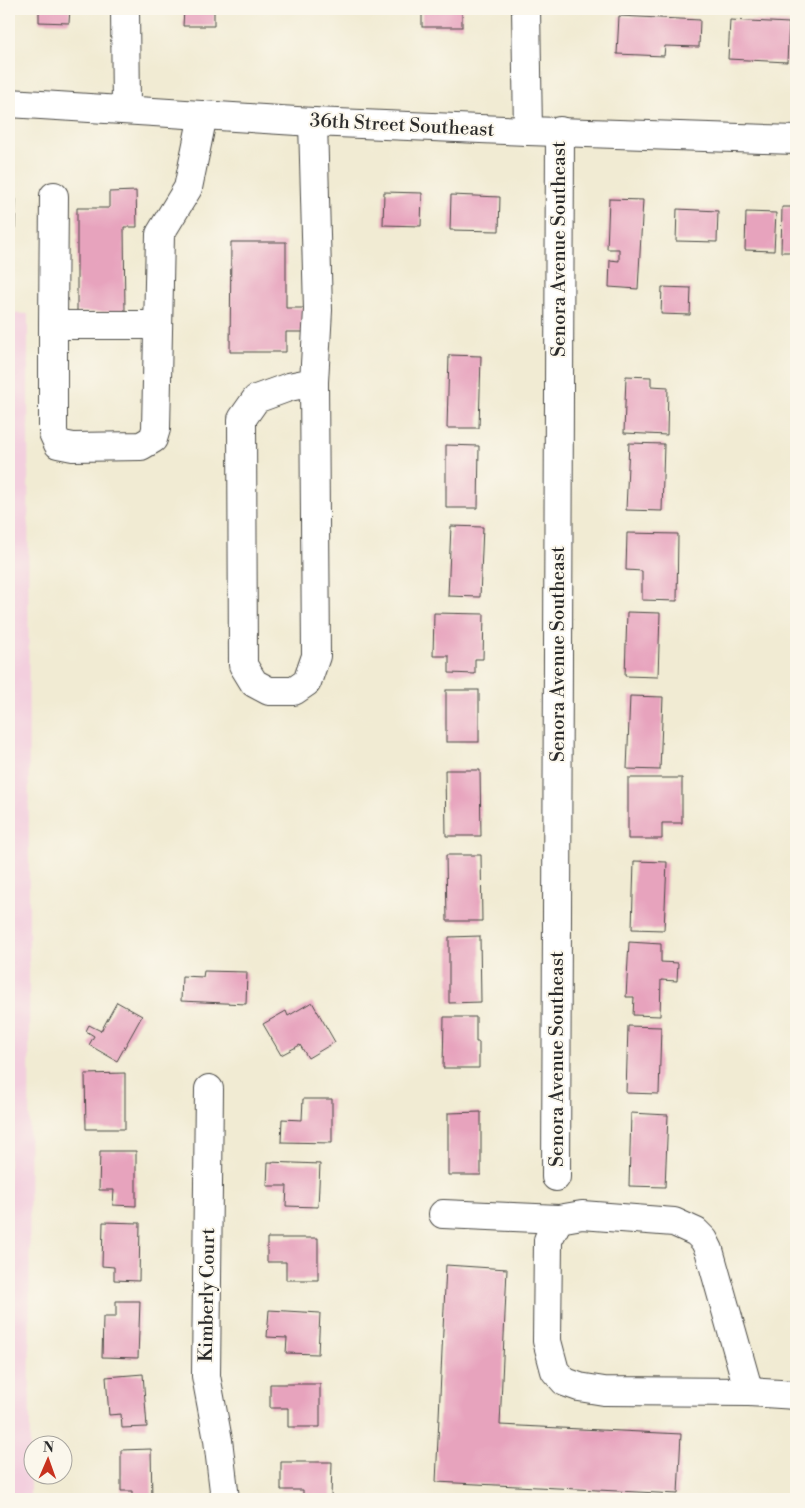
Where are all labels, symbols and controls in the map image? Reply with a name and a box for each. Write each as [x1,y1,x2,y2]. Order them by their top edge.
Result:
street label: 36th Street Southeast [309,108,495,142]
street label: Senora Avenue Southeast [547,141,571,357]
street label: Senora Avenue Southeast [546,546,570,762]
street label: Senora Avenue Southeast [545,951,569,1167]
street label: Kimberly Court [194,1228,220,1362]
north arrow [22,1436,72,1486]
text: N [43,1439,54,1457]

